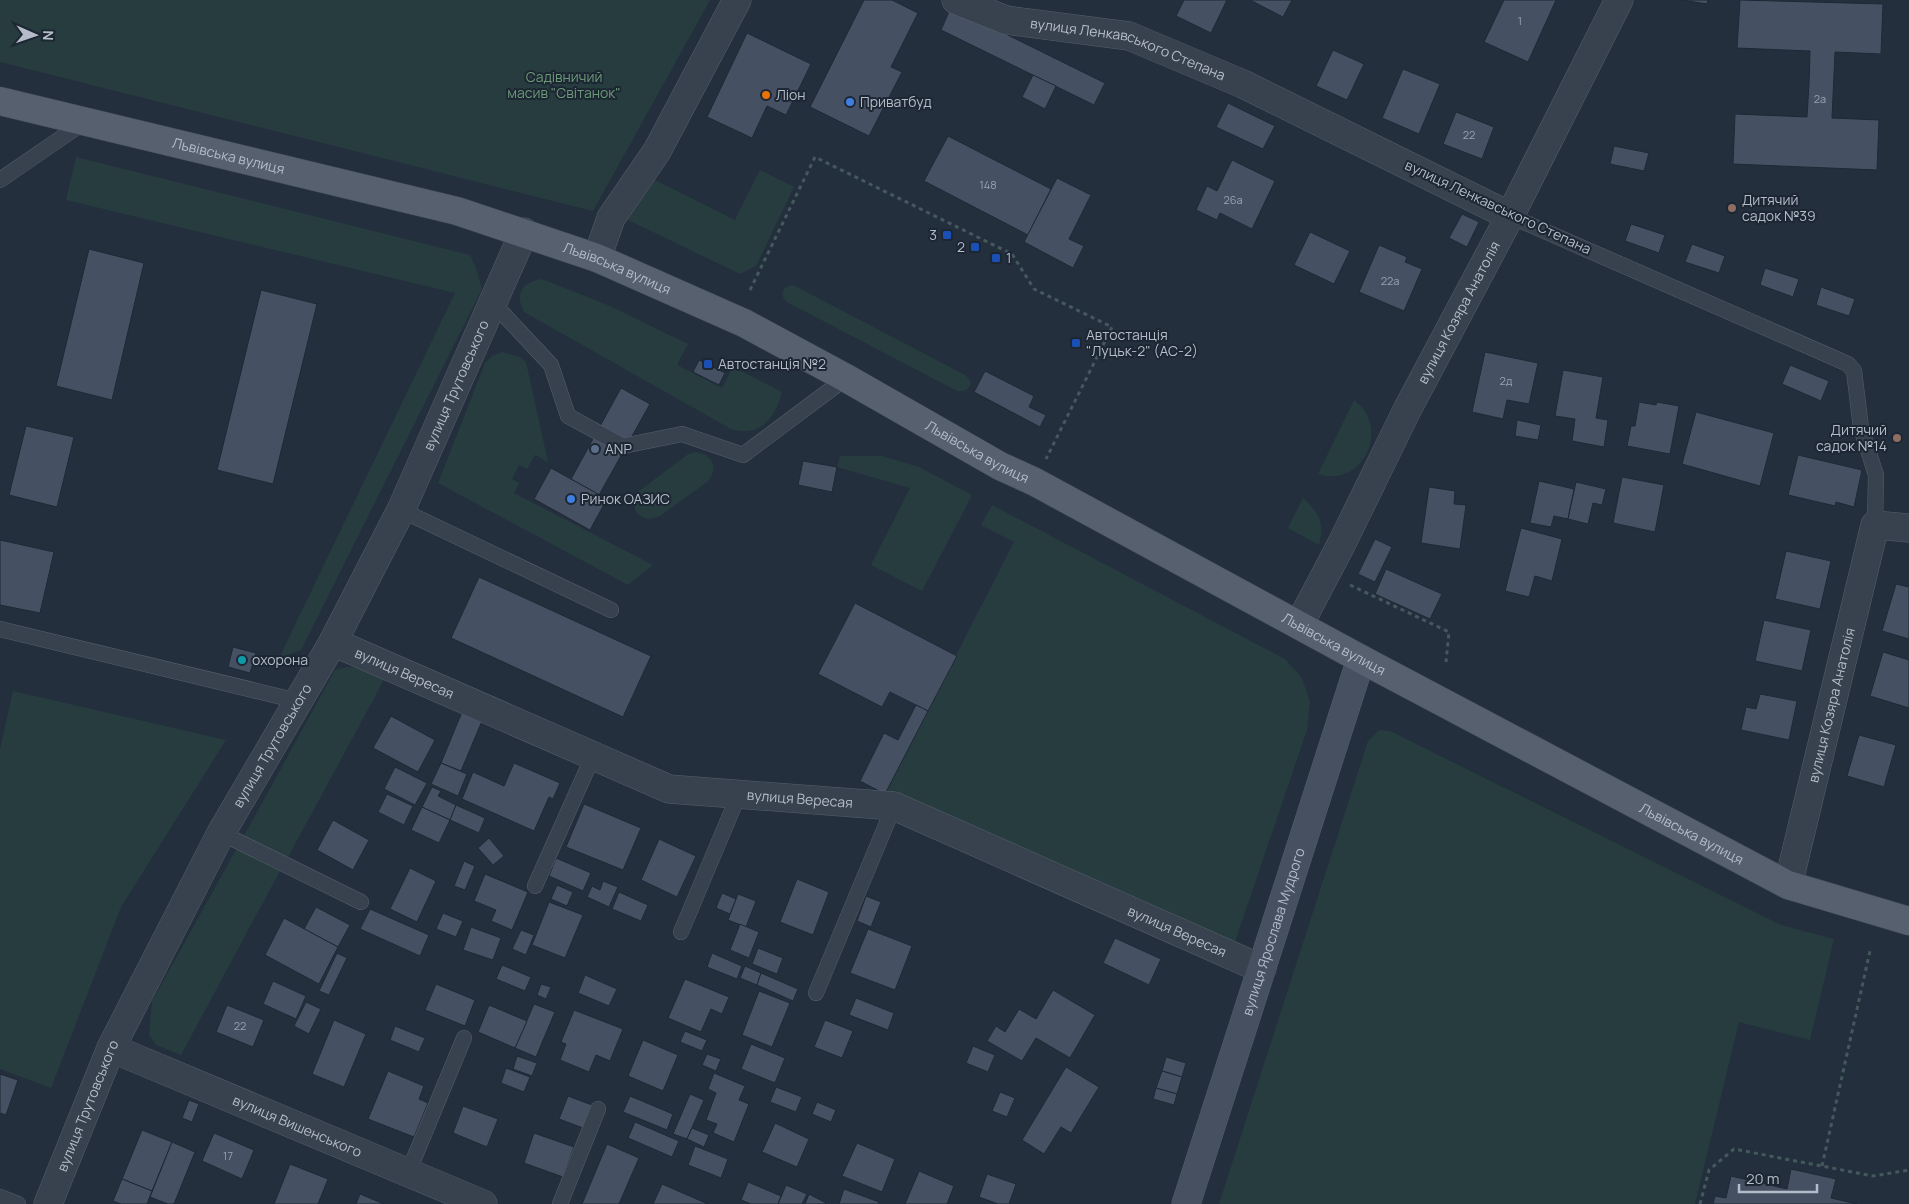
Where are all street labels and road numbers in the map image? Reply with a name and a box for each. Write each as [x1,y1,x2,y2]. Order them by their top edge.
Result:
street label: вулиця Ленкавського Степана [1029,13,1229,85]
street label: Львівська вулиця [170,133,287,178]
street label: вулиця Ленкавського Степана [1402,155,1594,258]
street label: Львівська вулиця [561,237,674,299]
street label: вулиця Козяра Анатолія [1413,238,1504,387]
street label: вулиця Трутовського [419,317,493,453]
street label: Львівська вулиця [922,415,1032,487]
street label: Львівська вулиця [1279,608,1389,679]
street label: вулиця Козяра Анатолія [1803,626,1859,784]
street label: вулиця Вересая [352,643,457,703]
street label: вулиця Трутовського [228,680,316,811]
street label: вулиця Вересая [746,785,854,812]
street label: Львівська вулиця [1636,798,1747,869]
street label: вулиця Ярослава Мудрого [1237,845,1309,1018]
street label: вулиця Вересая [1125,901,1230,961]
street label: вулиця Трутовського [52,1036,123,1174]
street label: вулиця Вишенського [230,1090,365,1161]

